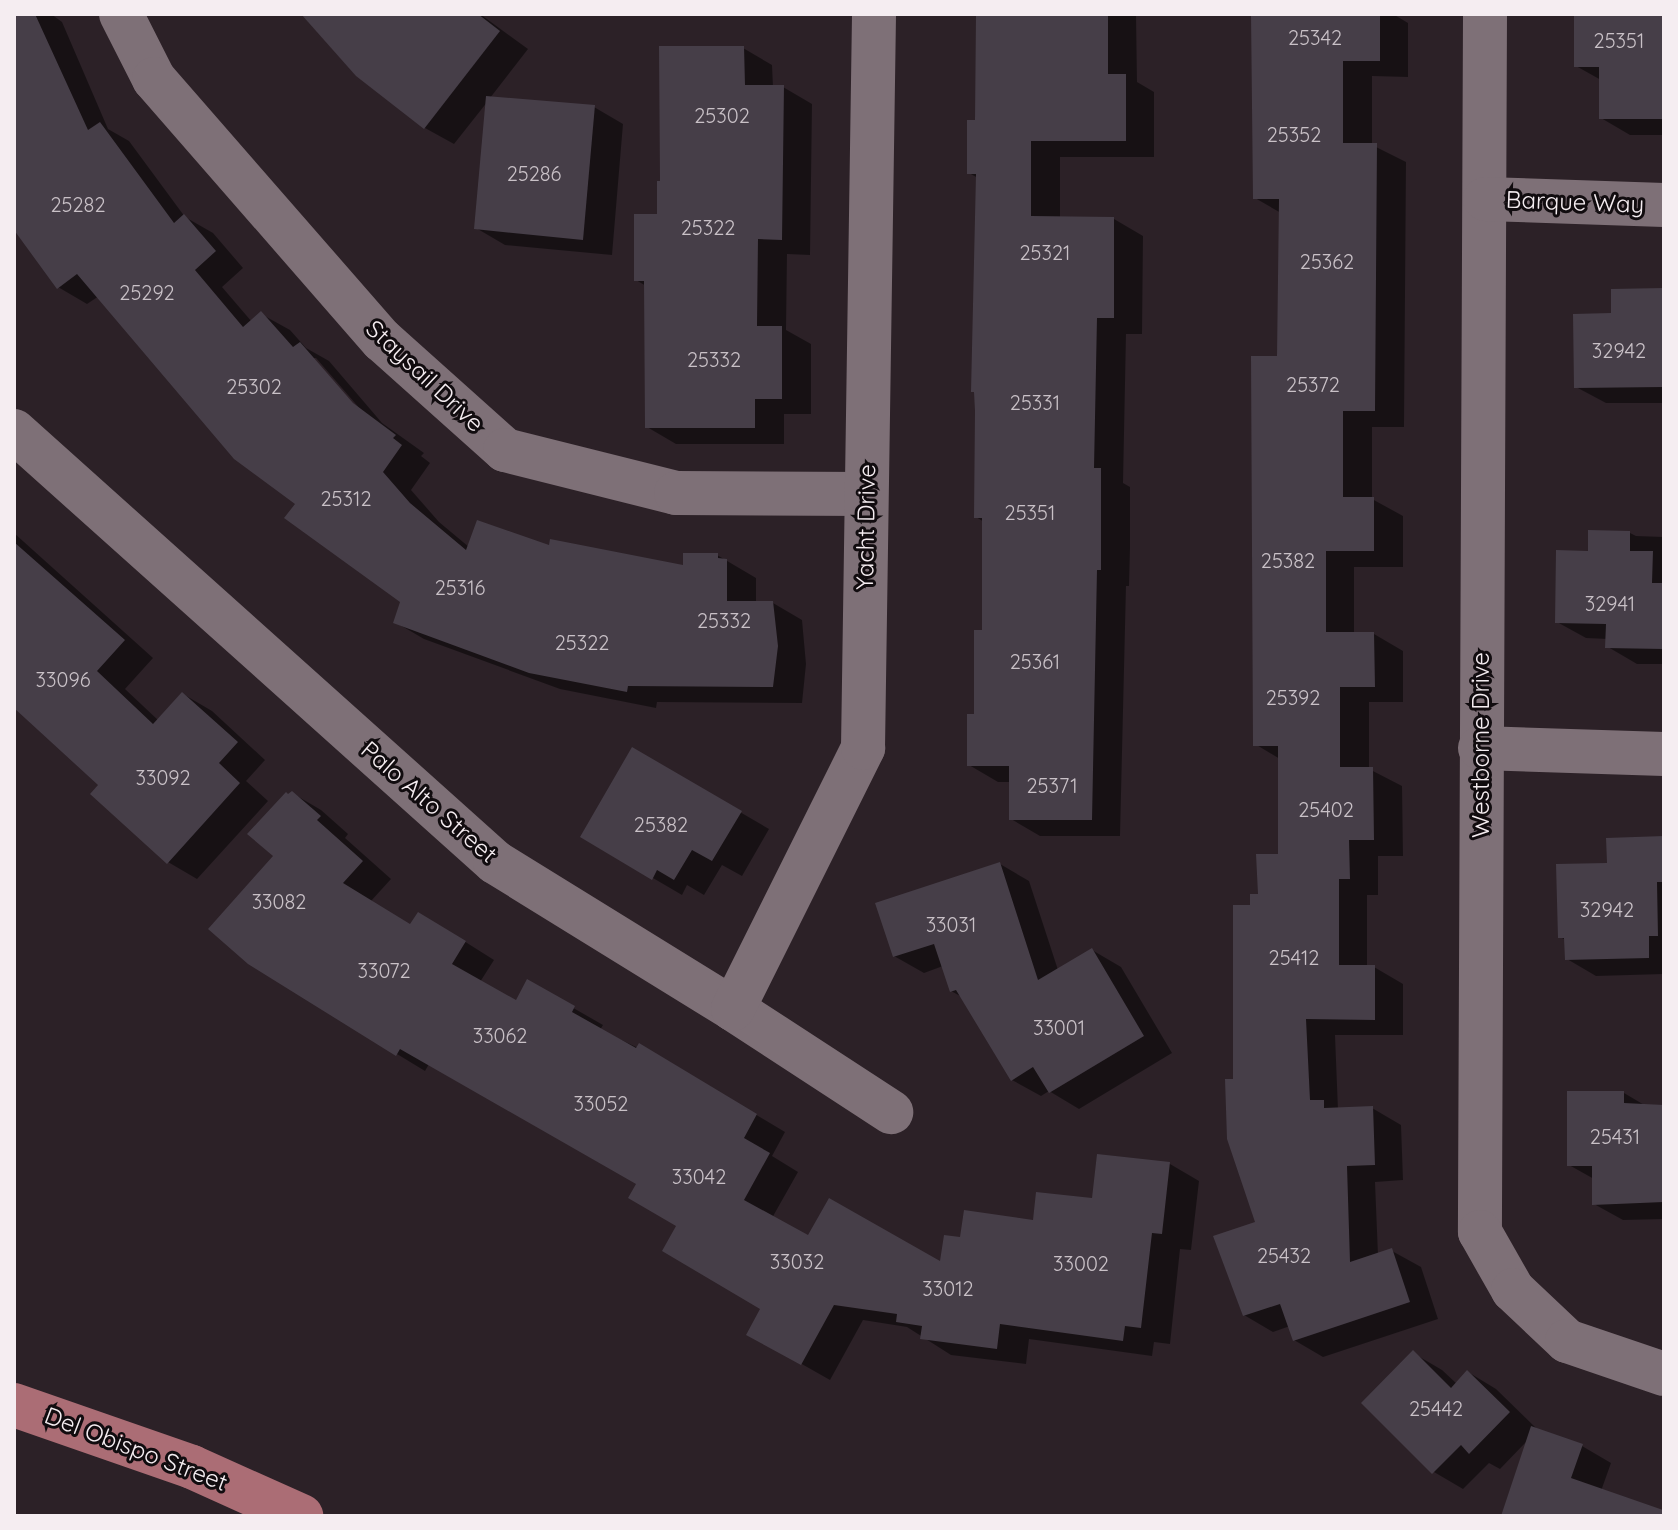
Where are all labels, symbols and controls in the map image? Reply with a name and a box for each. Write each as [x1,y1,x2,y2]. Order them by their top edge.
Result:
house number: 25342 [1288,25,1342,49]
house number: 25351 [1594,28,1644,52]
house number: 25302 [694,103,750,127]
house number: 25352 [1267,122,1321,146]
house number: 25286 [507,161,561,185]
street label: Barque Way [1505,185,1645,219]
house number: 25282 [51,192,105,216]
house number: 25322 [681,215,735,239]
house number: 25321 [1020,240,1070,264]
house number: 25362 [1300,249,1354,273]
house number: 25292 [119,280,175,304]
street label: Staysail Drive [360,314,490,438]
house number: 32942 [1592,338,1646,362]
house number: 25332 [687,347,741,371]
house number: 25372 [1286,372,1340,396]
house number: 25302 [226,374,282,398]
house number: 25331 [1010,390,1060,414]
street label: Yacht Drive [851,464,881,590]
house number: 25312 [321,486,371,510]
house number: 25351 [1005,500,1055,524]
house number: 25382 [1261,548,1315,572]
house number: 25316 [435,575,485,599]
house number: 32941 [1585,591,1635,615]
house number: 25332 [697,608,751,632]
house number: 25322 [555,630,609,654]
house number: 25361 [1010,649,1060,673]
street label: Westborne Drive [1467,652,1495,838]
house number: 33096 [36,667,90,691]
house number: 25392 [1266,685,1320,709]
street label: Palo Alto Street [355,735,503,869]
house number: 33092 [135,765,191,789]
house number: 25371 [1026,773,1078,797]
house number: 25402 [1298,797,1354,821]
house number: 25382 [634,812,688,836]
house number: 33082 [252,889,306,913]
house number: 32942 [1580,897,1634,921]
house number: 33031 [926,912,976,936]
house number: 25412 [1269,945,1319,969]
house number: 33072 [357,958,411,982]
house number: 33001 [1033,1015,1085,1039]
house number: 33062 [473,1023,527,1047]
house number: 33052 [574,1091,628,1115]
house number: 25431 [1590,1124,1640,1148]
house number: 33042 [672,1164,726,1188]
house number: 25432 [1257,1243,1311,1267]
house number: 33032 [770,1249,824,1273]
house number: 33002 [1053,1251,1109,1275]
house number: 33012 [922,1276,974,1300]
house number: 25442 [1409,1396,1463,1420]
street label: Del Obispo Street [40,1401,232,1497]

